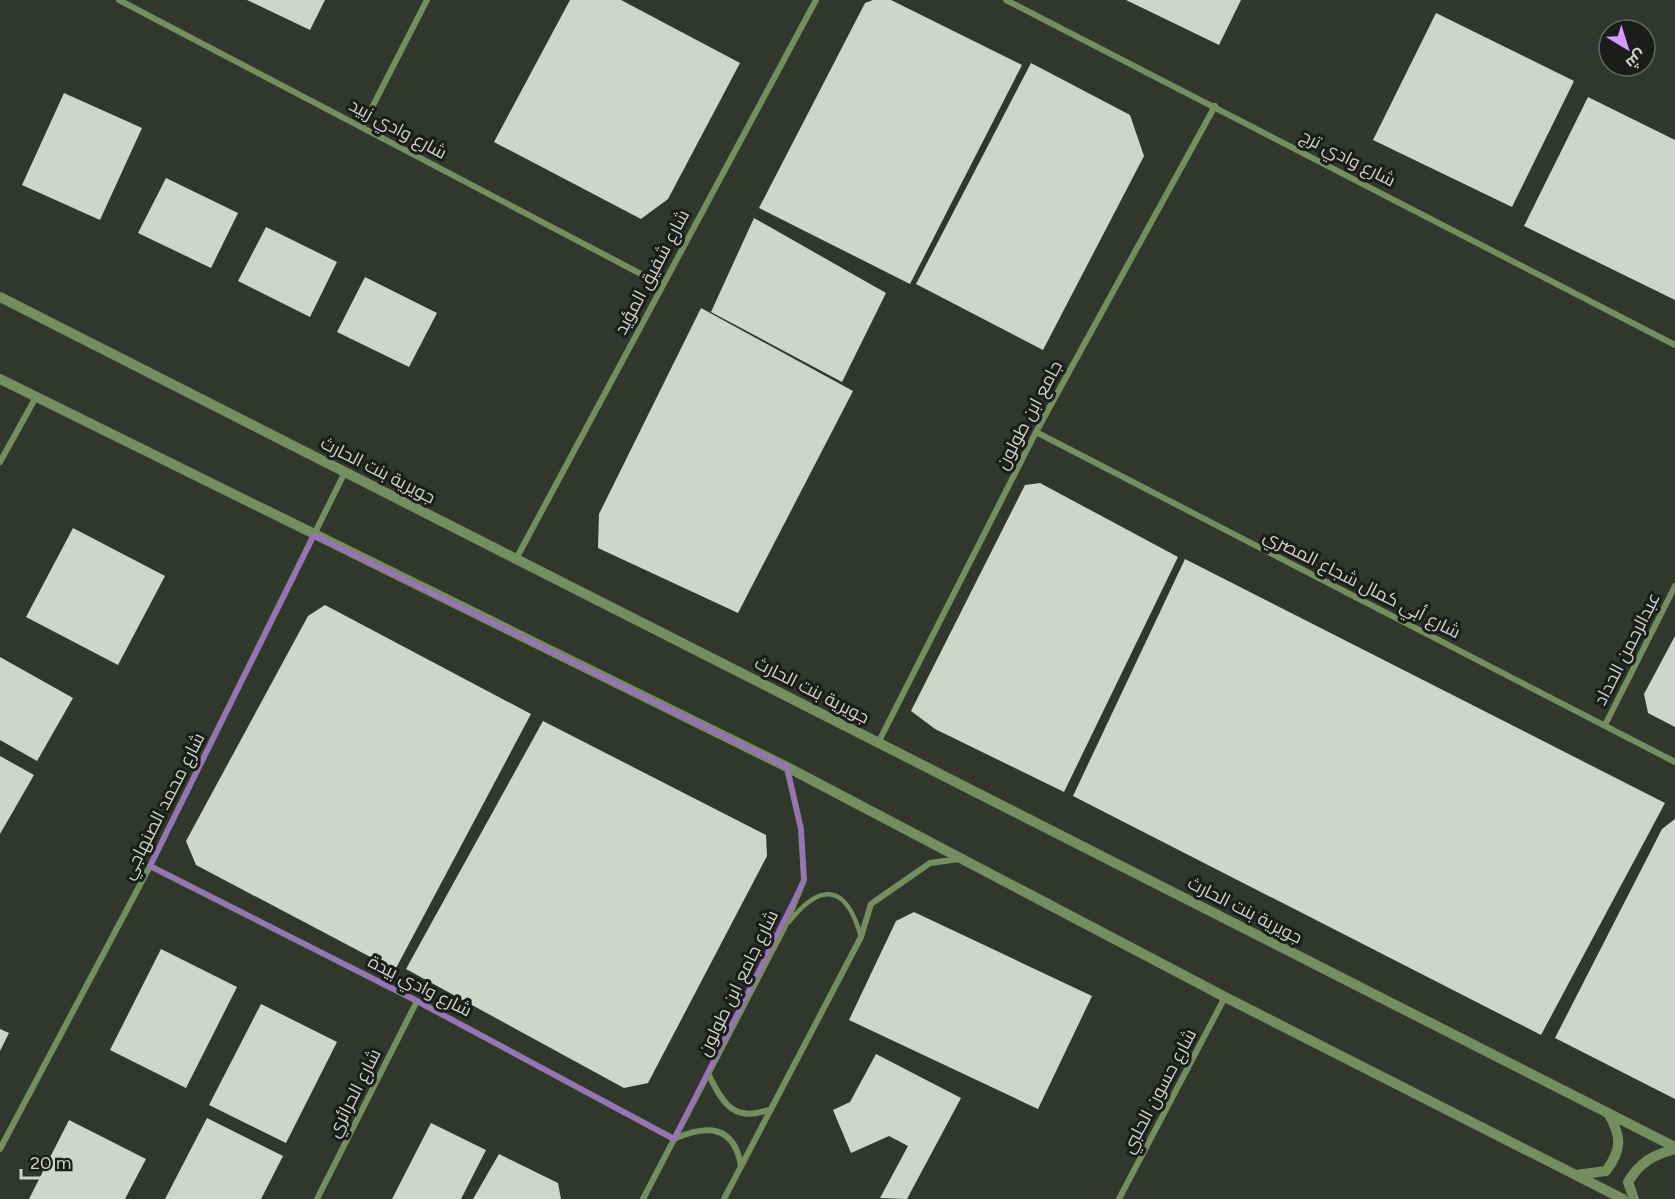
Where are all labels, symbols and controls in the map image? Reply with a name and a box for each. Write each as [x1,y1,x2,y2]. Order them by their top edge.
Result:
north arrow [1597,18,1657,78]
text: ش [1622,46,1650,73]
street label: شارع وادي زبيد [344,94,451,167]
street label: شارع وادي ترج [1295,125,1399,194]
street label: شارع شفيق المؤيد [610,206,695,339]
street label: جامع ابن طولون [991,357,1068,474]
street label: جويرية بنت الحارث [317,432,439,508]
street label: شارع أبي كمال شجاع المصري [1258,525,1464,646]
street label: عبدالرحمن الحداد [1589,589,1665,709]
street label: جويرية بنت الحارث [751,652,873,728]
street label: شارع محمد الصنهاجي [117,729,212,884]
street label: جويرية بنت الحارث [1184,872,1306,948]
street label: شارع جامع ابن طولون [693,906,784,1060]
street label: شارع وادي بيدة [363,950,476,1024]
street label: شارع حسون الحلبي [1117,1025,1204,1158]
street label: شارع الحرائري [322,1045,388,1142]
scale bar [21,1142,117,1180]
text: 20 m [30,1152,71,1174]

